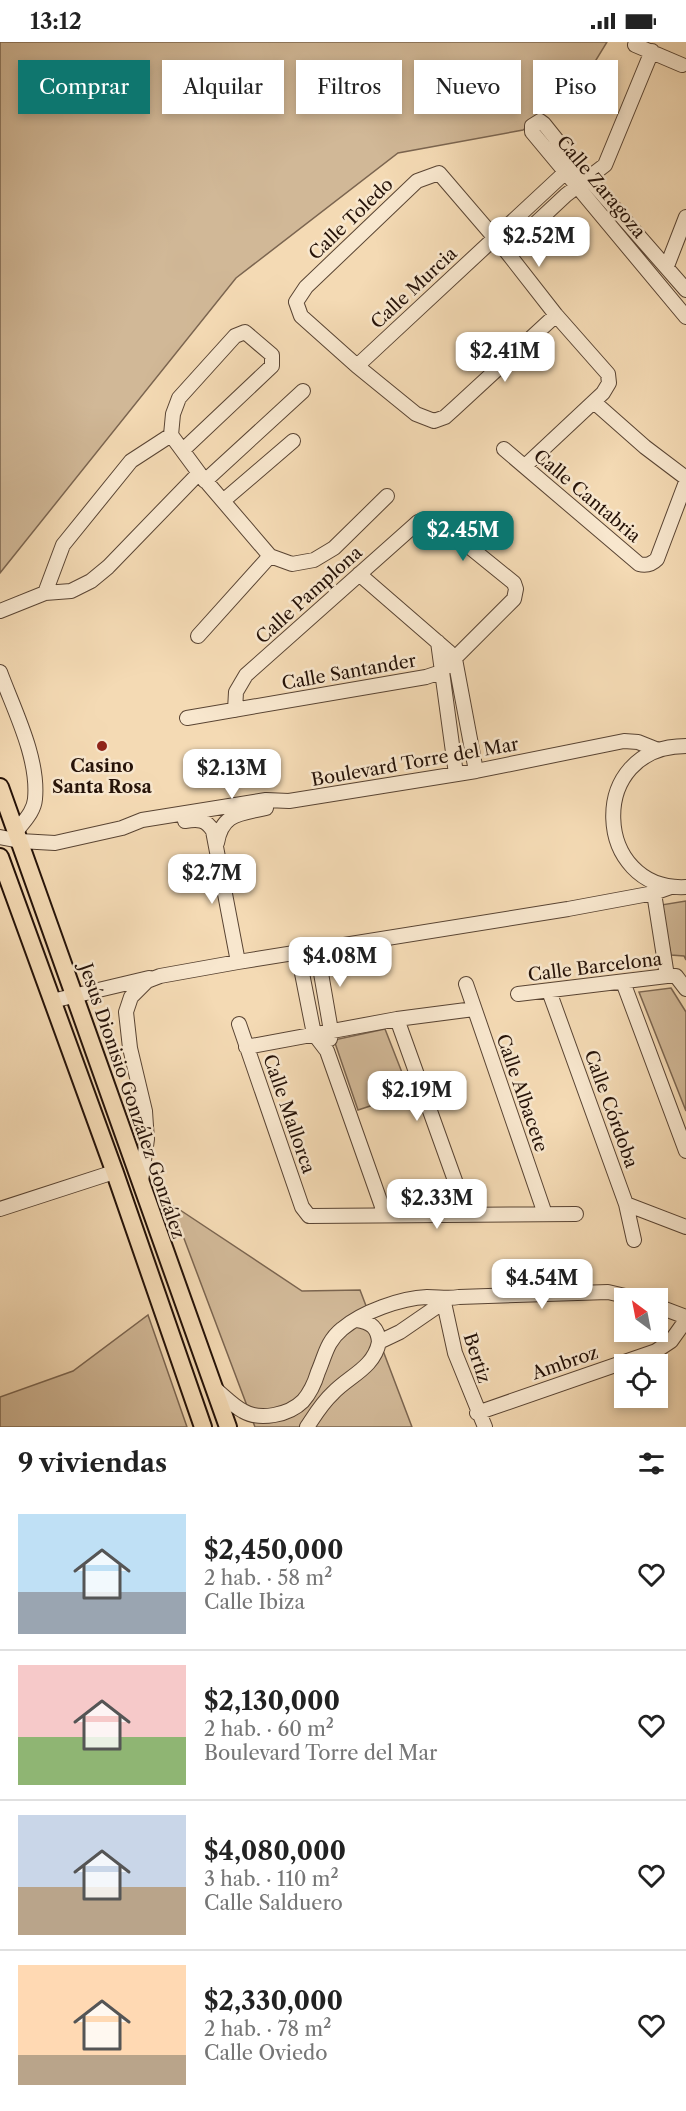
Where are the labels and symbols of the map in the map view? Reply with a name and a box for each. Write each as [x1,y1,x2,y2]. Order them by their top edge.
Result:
street label: Calle Zaragoza [552,131,651,243]
street label: Calle Toledo [304,173,398,265]
pin: $2.52M [490,217,588,268]
street label: Calle Murcia [366,242,462,333]
pin: $2.41M [456,332,554,383]
street label: Calle Cantabria [529,445,645,547]
pin: $2.45M [414,511,512,562]
street label: Calle Pamplona [251,541,367,648]
street label: Calle Santander [280,649,418,695]
street label: Boulevard Torre del Mar [310,733,521,791]
marker: Casino Santa Rosa [95,739,109,753]
pin: $2.13M [183,749,281,800]
place label: Casino Santa Rosa [52,755,153,798]
pin: $2.7M [170,854,254,905]
pin: $4.08M [291,937,389,988]
street label: Calle Barcelona [527,948,664,986]
street label: Jesús Dionisio González González [73,958,190,1242]
street label: Calle Albacete [492,1031,552,1155]
street label: Calle Córdoba [580,1047,643,1171]
street label: Calle Mallorca [258,1052,320,1177]
pin: $2.19M [368,1071,466,1122]
pin: $2.33M [388,1179,486,1230]
pin: $4.54M [493,1259,591,1310]
north arrow [614,1288,668,1342]
street label: Bertiz [459,1330,495,1386]
street label: Ambroz [528,1341,601,1385]

